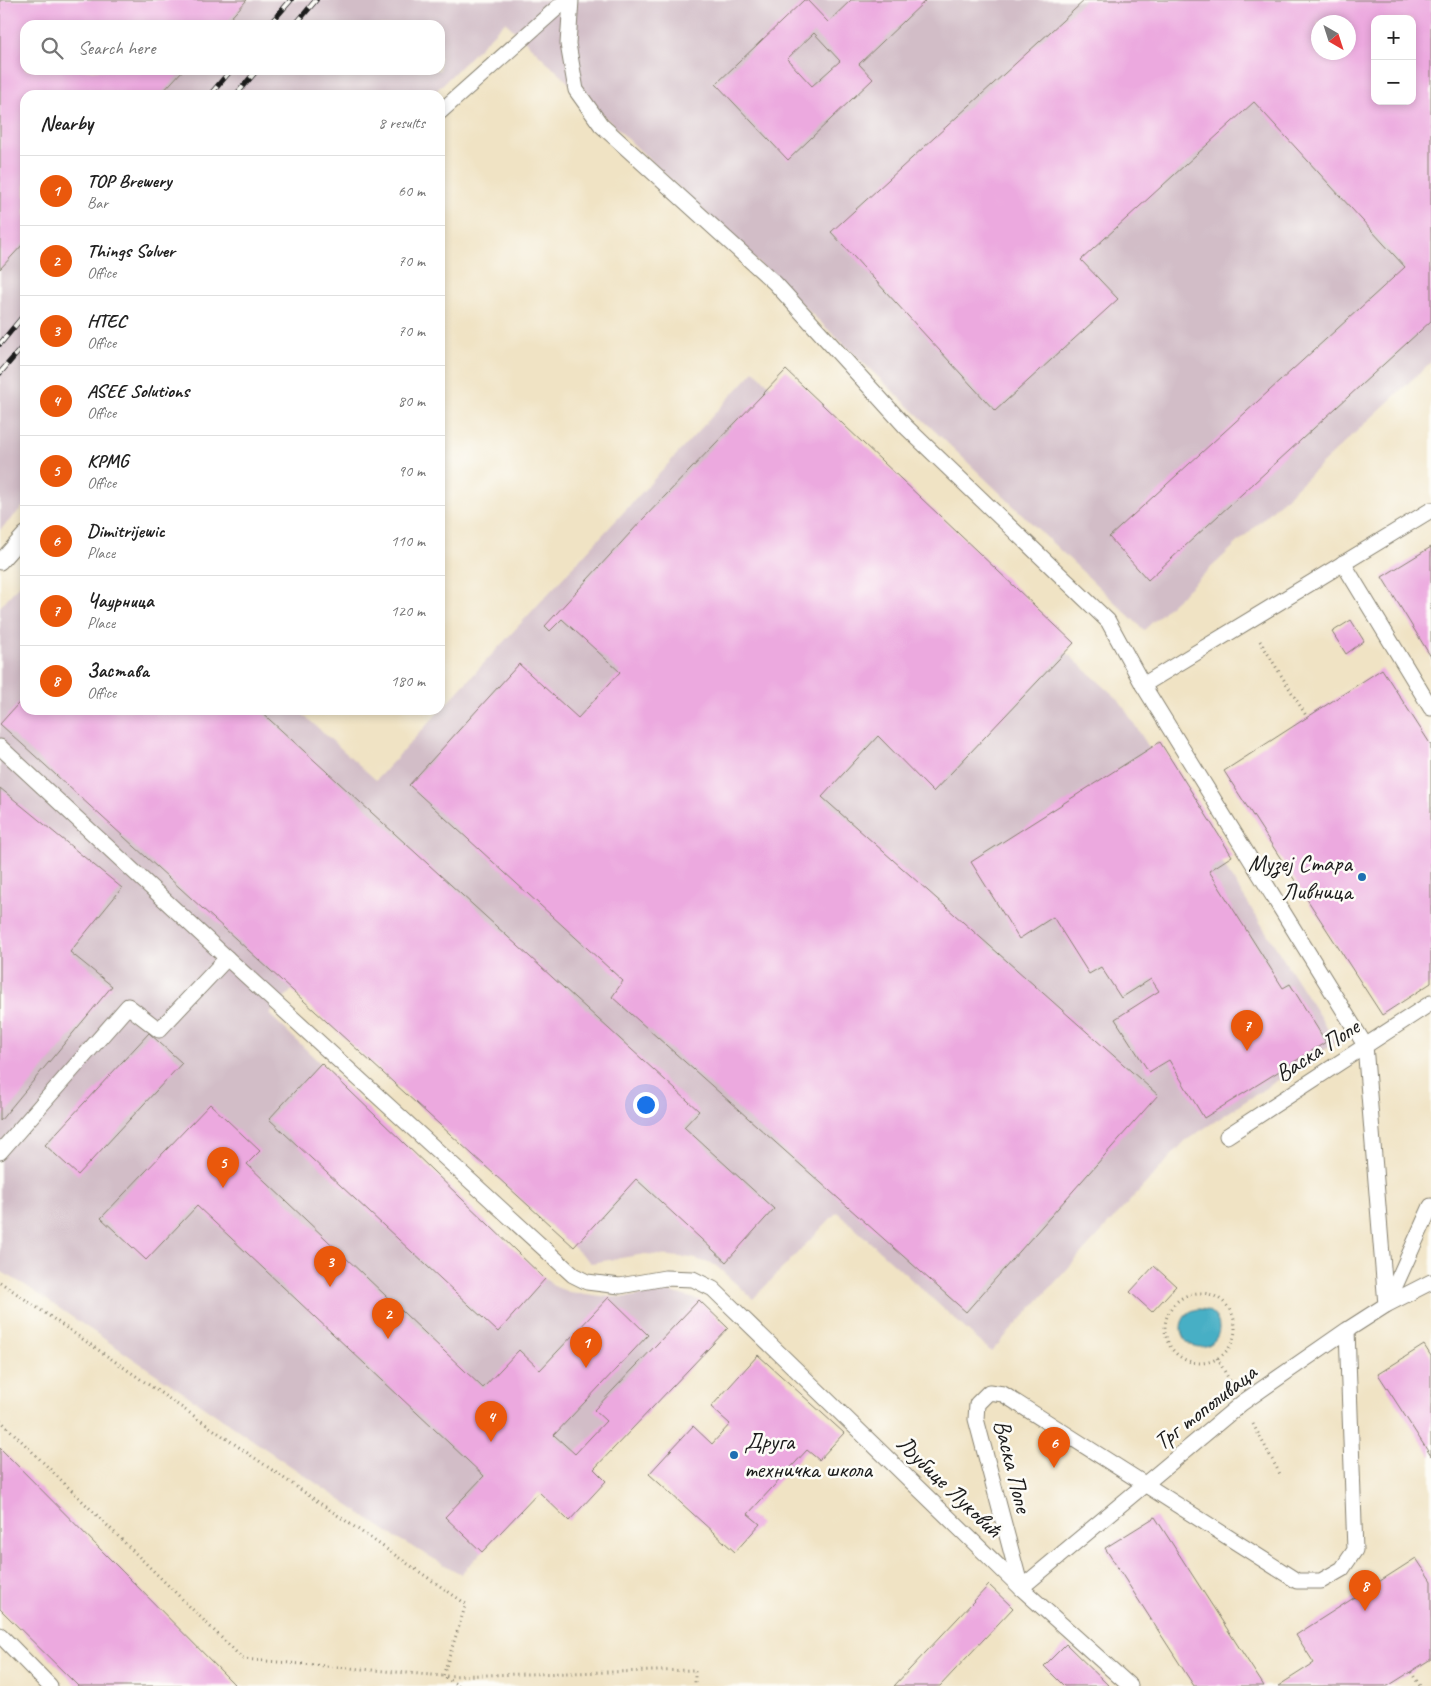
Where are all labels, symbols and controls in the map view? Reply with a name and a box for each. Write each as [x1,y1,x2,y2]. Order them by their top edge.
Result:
north arrow [1311,15,1356,60]
map controls [1371,15,1416,105]
button: + [1371,15,1416,60]
search box [20,20,445,75]
icon: search [38,34,66,62]
text: Search here [78,36,155,60]
button: − [1371,60,1416,105]
text: Nearby [40,110,93,136]
text: 8 results [378,113,425,133]
text: TOP Brewery [87,169,171,193]
text: 1 [52,181,60,201]
text: 60 m [398,181,425,201]
text: Bar [87,193,108,213]
text: Things Solver [87,239,175,263]
text: 2 [52,251,60,271]
text: 70 m [398,251,425,271]
text: Office [87,263,116,283]
text: HTEC [87,309,126,333]
text: 3 [52,321,60,341]
text: 70 m [398,321,425,341]
text: Office [87,333,116,353]
text: ASEE Solutions [87,379,189,403]
text: 4 [52,391,60,411]
text: 80 m [398,391,425,411]
text: Office [87,403,116,423]
text: KPMG [87,449,128,473]
text: 5 [53,461,59,481]
text: 90 m [398,461,425,481]
text: Office [87,473,116,493]
text: Dimitrijewic [87,519,165,543]
text: 6 [52,531,60,551]
text: 110 m [391,531,425,551]
text: Place [87,543,115,563]
text: Чаурница [87,589,154,613]
text: 7 [52,601,60,621]
text: 120 m [391,601,425,621]
text: Place [87,613,115,633]
text: Застава [87,659,149,683]
text: 8 [52,671,60,691]
text: 180 m [391,671,425,691]
text: Office [87,683,116,703]
place label: Музеј Стара Ливница [1248,848,1354,906]
marker: Музеј Стара Ливница [1356,871,1368,883]
pin: 7 [1231,1010,1263,1051]
street label: Васка Попе [1269,1011,1367,1088]
your location [633,1092,659,1118]
pin: 5 [207,1147,239,1188]
pin: 3 [314,1246,346,1287]
pin: 2 [372,1298,404,1339]
pin: 1 [570,1327,602,1368]
street label: Трг тополиваца [1148,1357,1263,1456]
pin: 4 [475,1401,507,1442]
street label: Васка Попе [987,1417,1040,1518]
place label: Друга техничка школа [744,1426,873,1484]
pin: 6 [1038,1427,1070,1468]
street label: Љубице Луковић [890,1428,1009,1545]
marker: Друга техничка школа [728,1449,740,1461]
pin: 8 [1349,1570,1381,1611]

